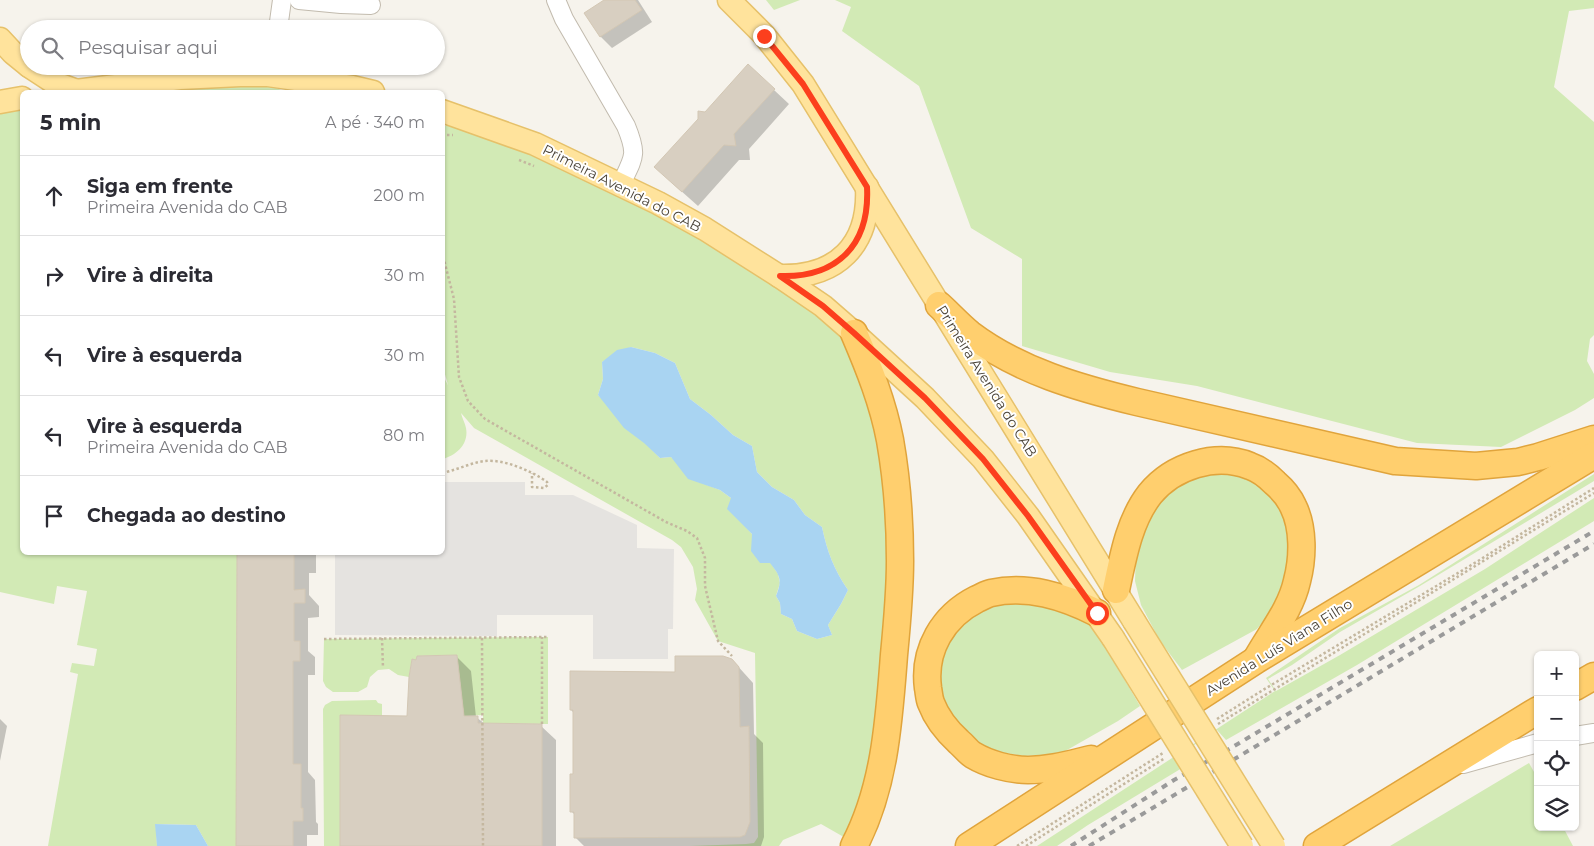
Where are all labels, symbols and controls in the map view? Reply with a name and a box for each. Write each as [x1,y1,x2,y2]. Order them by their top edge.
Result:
search box [20,20,445,75]
route end [753,25,776,48]
icon: search [38,34,66,62]
text: Pesquisar aqui [78,36,218,59]
text: 5 min [40,110,101,135]
text: A pé · 340 m [325,113,425,132]
street label: Primeira Avenida do CAB [540,140,704,236]
text: Siga em frente [87,175,233,198]
icon: ahead [40,182,68,210]
text: 200 m [374,186,425,205]
text: Primeira Avenida do CAB [87,198,287,217]
icon: right [40,262,68,290]
text: Vire à direita [87,264,214,287]
text: 30 m [384,266,425,285]
street label: Primeira Avenida do CAB [933,302,1041,460]
icon: left [40,342,68,370]
text: Vire à esquerda [87,344,242,367]
text: 30 m [384,346,425,365]
text: Vire à esquerda [87,415,242,438]
icon: left [40,422,68,450]
text: 80 m [383,426,425,445]
text: Primeira Avenida do CAB [87,438,287,457]
icon: arrive [40,502,68,530]
text: Chegada ao destino [87,504,286,527]
street label: Avenida Luís Viana Filho [1202,594,1356,700]
route start [1086,602,1109,625]
map controls [1534,651,1579,831]
button: + [1534,651,1579,696]
button: − [1534,696,1579,741]
button: locate [1534,741,1579,786]
button: layers [1534,786,1579,831]

